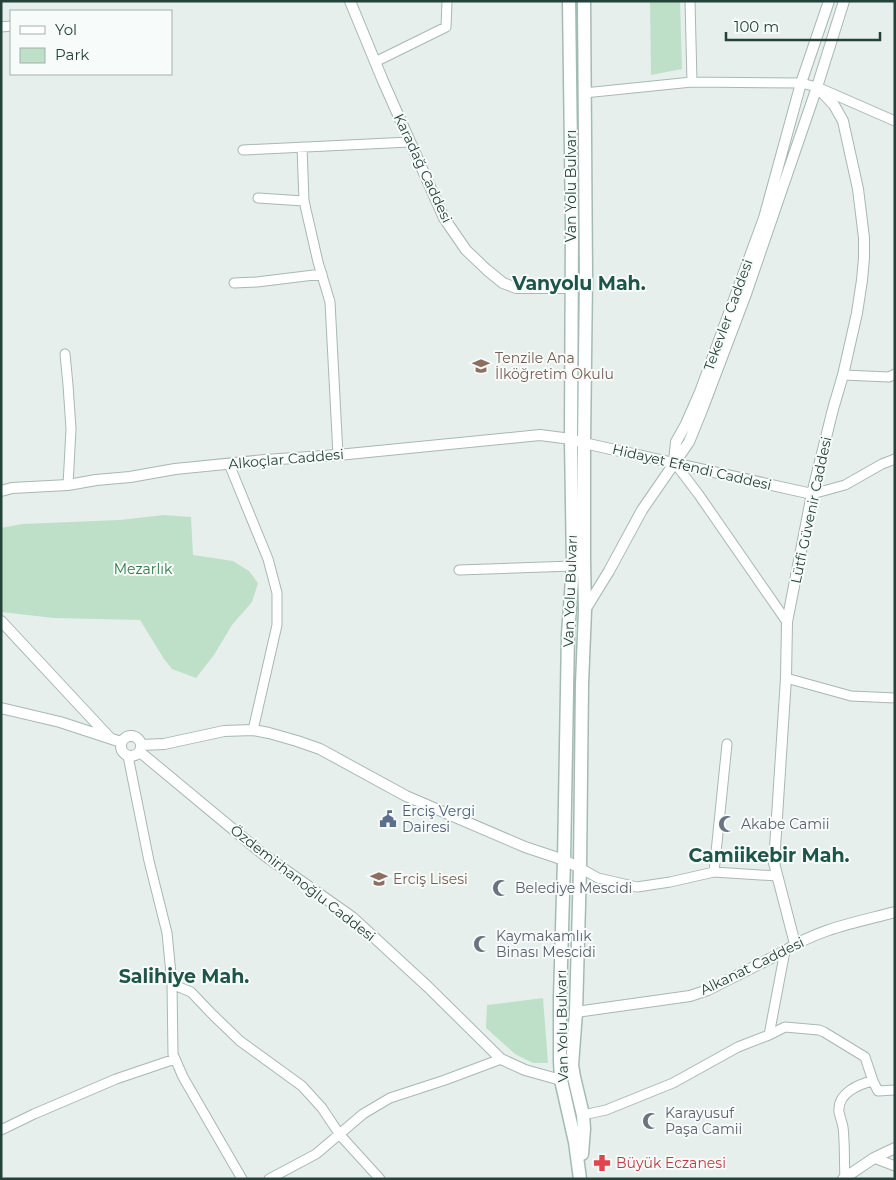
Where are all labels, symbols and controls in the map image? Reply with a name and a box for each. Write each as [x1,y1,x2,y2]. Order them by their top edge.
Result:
legend [10,10,172,75]
scale bar [726,10,880,42]
text: 100 m [734,17,779,36]
text: Yol [55,20,77,39]
text: Park [55,45,89,64]
street label: Karadağ Caddesi [390,111,456,225]
street label: Van Yolu Bulvarı [562,130,580,242]
street label: Tekevler Caddesi [699,257,757,373]
district label: Vanyolu Mah. [511,272,646,295]
place label: Tenzile Ana İlköğretim Okulu [495,349,614,383]
school or university icon: Tenzile Ana İlköğretim Okulu [471,356,491,376]
street label: Lütfi Güvenir Caddesi [787,435,835,585]
street label: Hidayet Efendi Caddesi [611,440,773,494]
street label: Alkoçlar Caddesi [228,445,344,473]
street label: Van Yolu Bulvarı [559,534,581,648]
park label: Mezarlık [114,560,173,578]
place label: Erciş Vergi Dairesi [402,802,475,836]
public building icon: Erciş Vergi Dairesi [378,809,398,829]
mosque icon: Akabe Camii [717,814,737,834]
place label: Akabe Camii [741,815,830,833]
street label: Özdemirhanoğlu Caddesi [227,821,379,945]
district label: Camiikebir Mah. [688,844,850,867]
school or university icon: Erciş Lisesi [369,869,389,889]
place label: Erciş Lisesi [393,870,468,888]
mosque icon: Belediye Mescidi [491,878,511,898]
place label: Belediye Mescidi [515,879,632,897]
place label: Kaymakamlık Binası Mescidi [496,927,596,961]
street label: Alkanat Caddesi [697,933,807,999]
mosque icon: Kaymakamlık Binası Mescidi [472,934,492,954]
district label: Salihiye Mah. [119,965,249,988]
street label: Van Yolu Bulvarı [552,970,572,1082]
place label: Karayusuf Paşa Camii [665,1104,742,1138]
mosque icon: Karayusuf Paşa Camii [641,1111,661,1131]
pharmacy icon: Büyük Eczanesi [592,1153,612,1173]
place label: Büyük Eczanesi [616,1154,726,1172]

